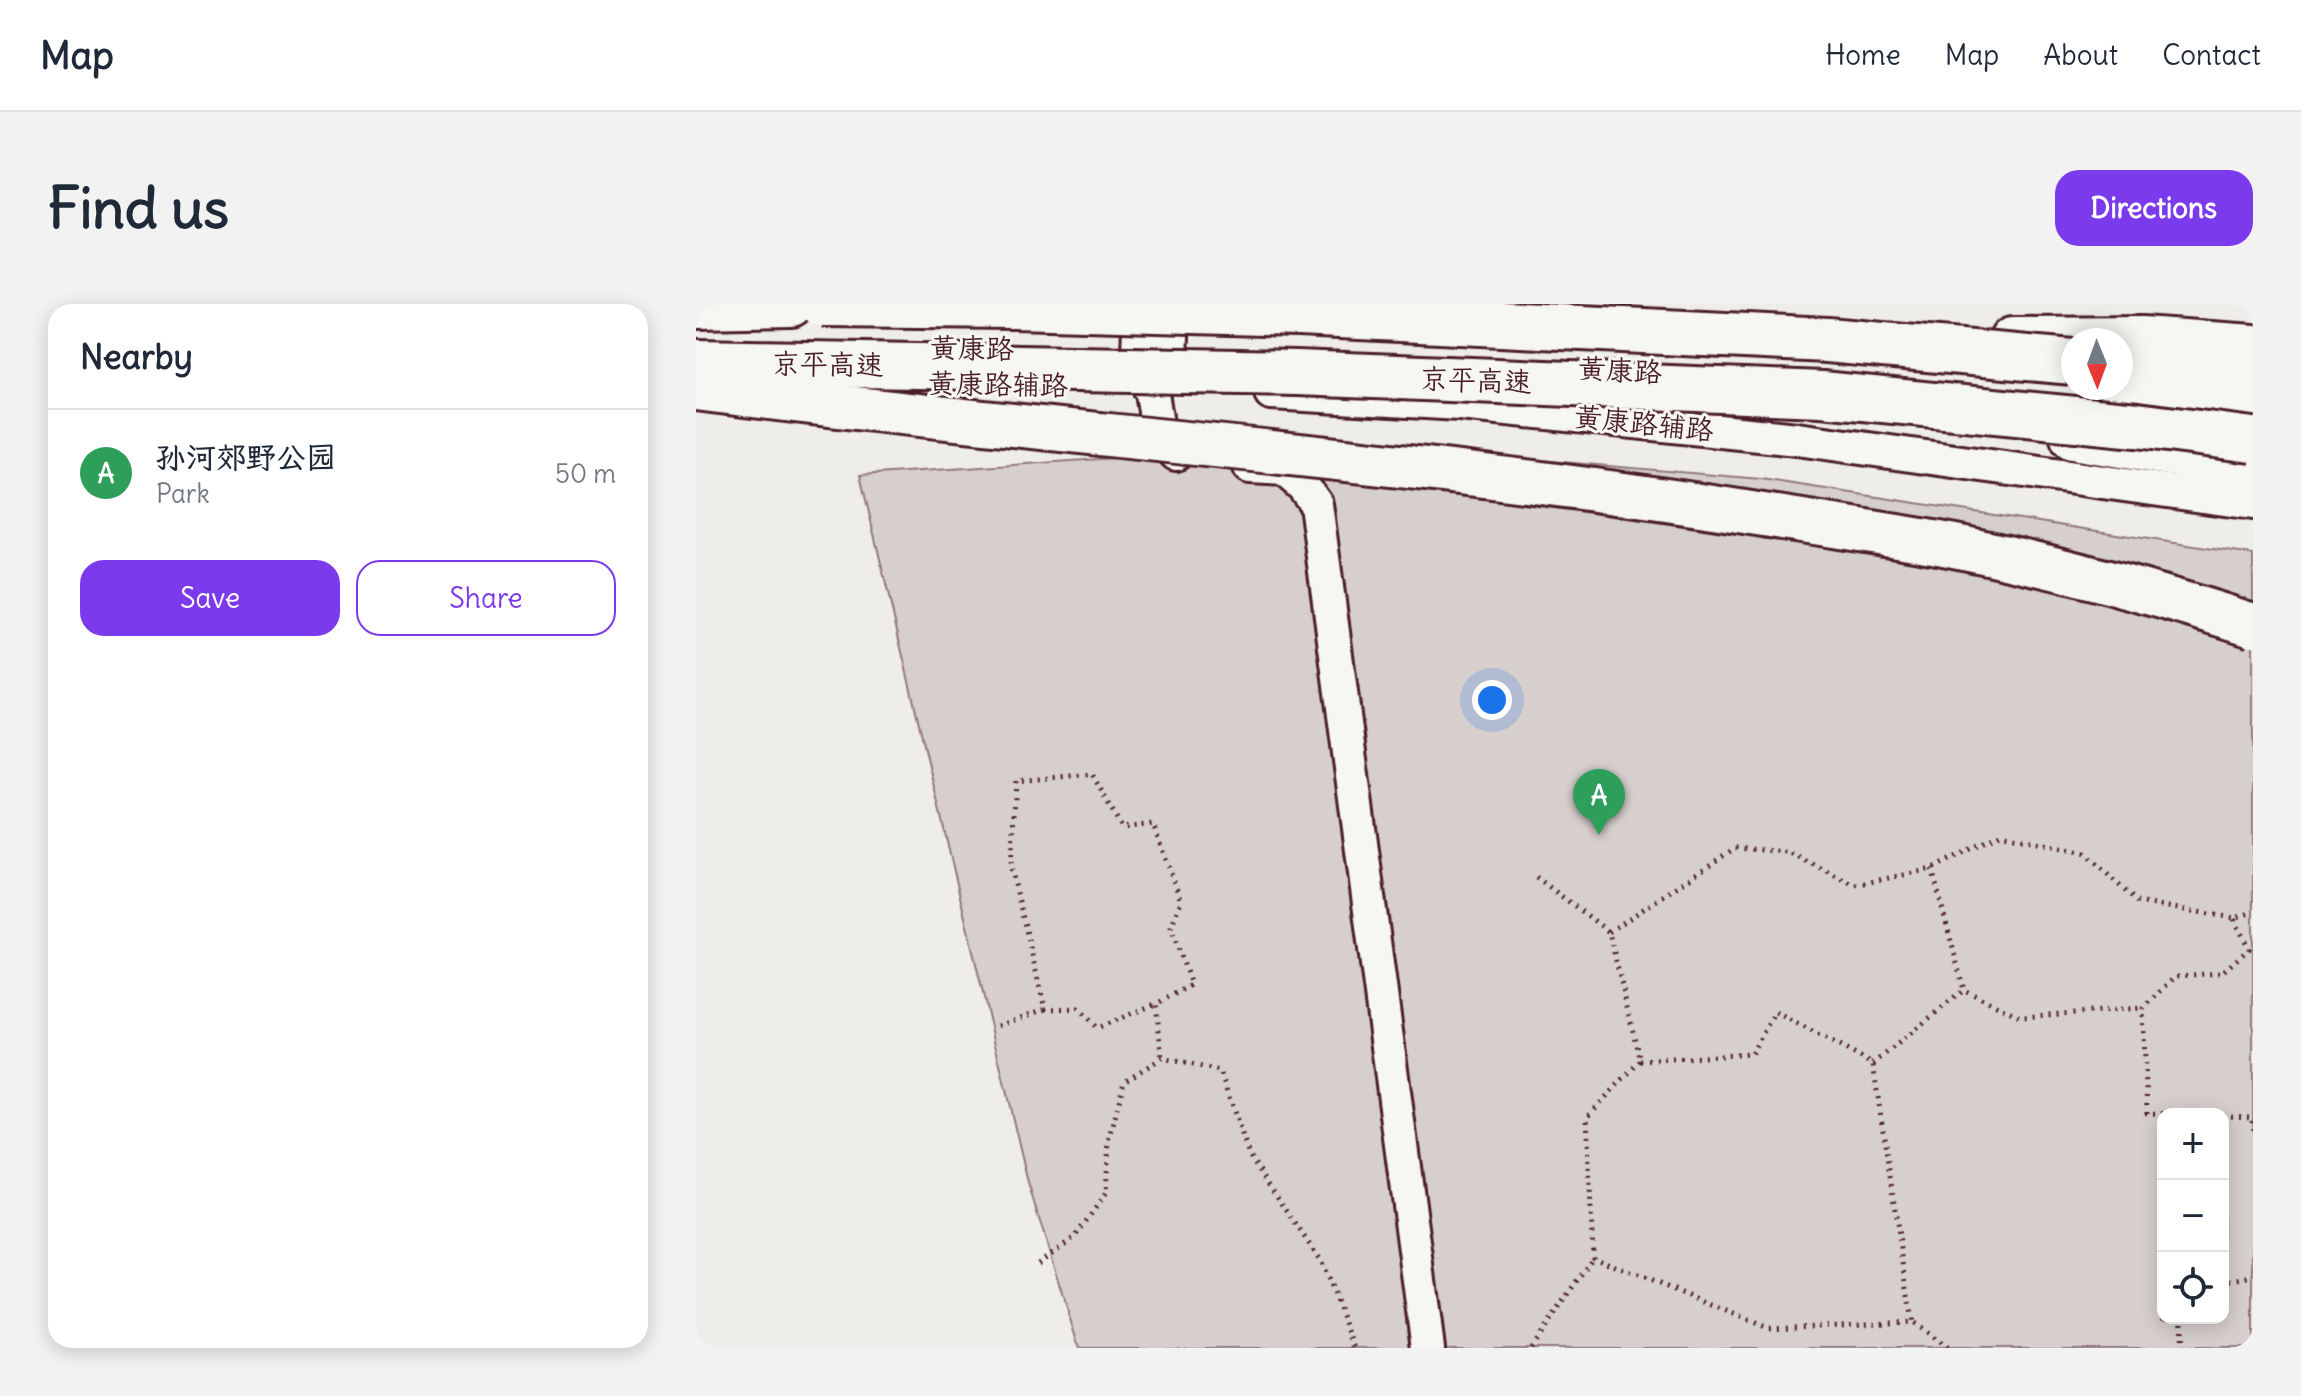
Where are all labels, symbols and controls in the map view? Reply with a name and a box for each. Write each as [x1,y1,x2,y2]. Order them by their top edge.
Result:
text: Map [40,32,114,79]
text: Home [1825,37,1901,73]
text: Map [1945,37,1999,73]
text: About [2043,37,2118,73]
text: Contact [2162,37,2261,73]
button: Directions [2055,170,2253,246]
text: Find us [48,173,229,243]
north arrow [2061,328,2133,400]
street label: 黄康路 [930,329,1014,367]
text: Nearby [80,335,193,378]
street label: 京平高速 [772,345,884,383]
street label: 黄康路 [1577,350,1663,390]
street label: 京平高速 [1419,360,1533,400]
street label: 黄康路辅路 [928,365,1068,403]
street label: 黄康路辅路 [1572,398,1716,448]
text: 孙河郊野公园 [156,438,336,476]
text: A [98,457,114,490]
text: 50 m [555,457,616,490]
text: Park [156,477,210,510]
button: Save [80,560,340,636]
button: Share [356,560,616,636]
your location [1472,680,1512,720]
pin: A [1573,769,1625,835]
map controls [2157,1108,2229,1324]
button: + [2157,1108,2229,1180]
button: − [2157,1180,2229,1252]
button: locate [2157,1252,2229,1324]

